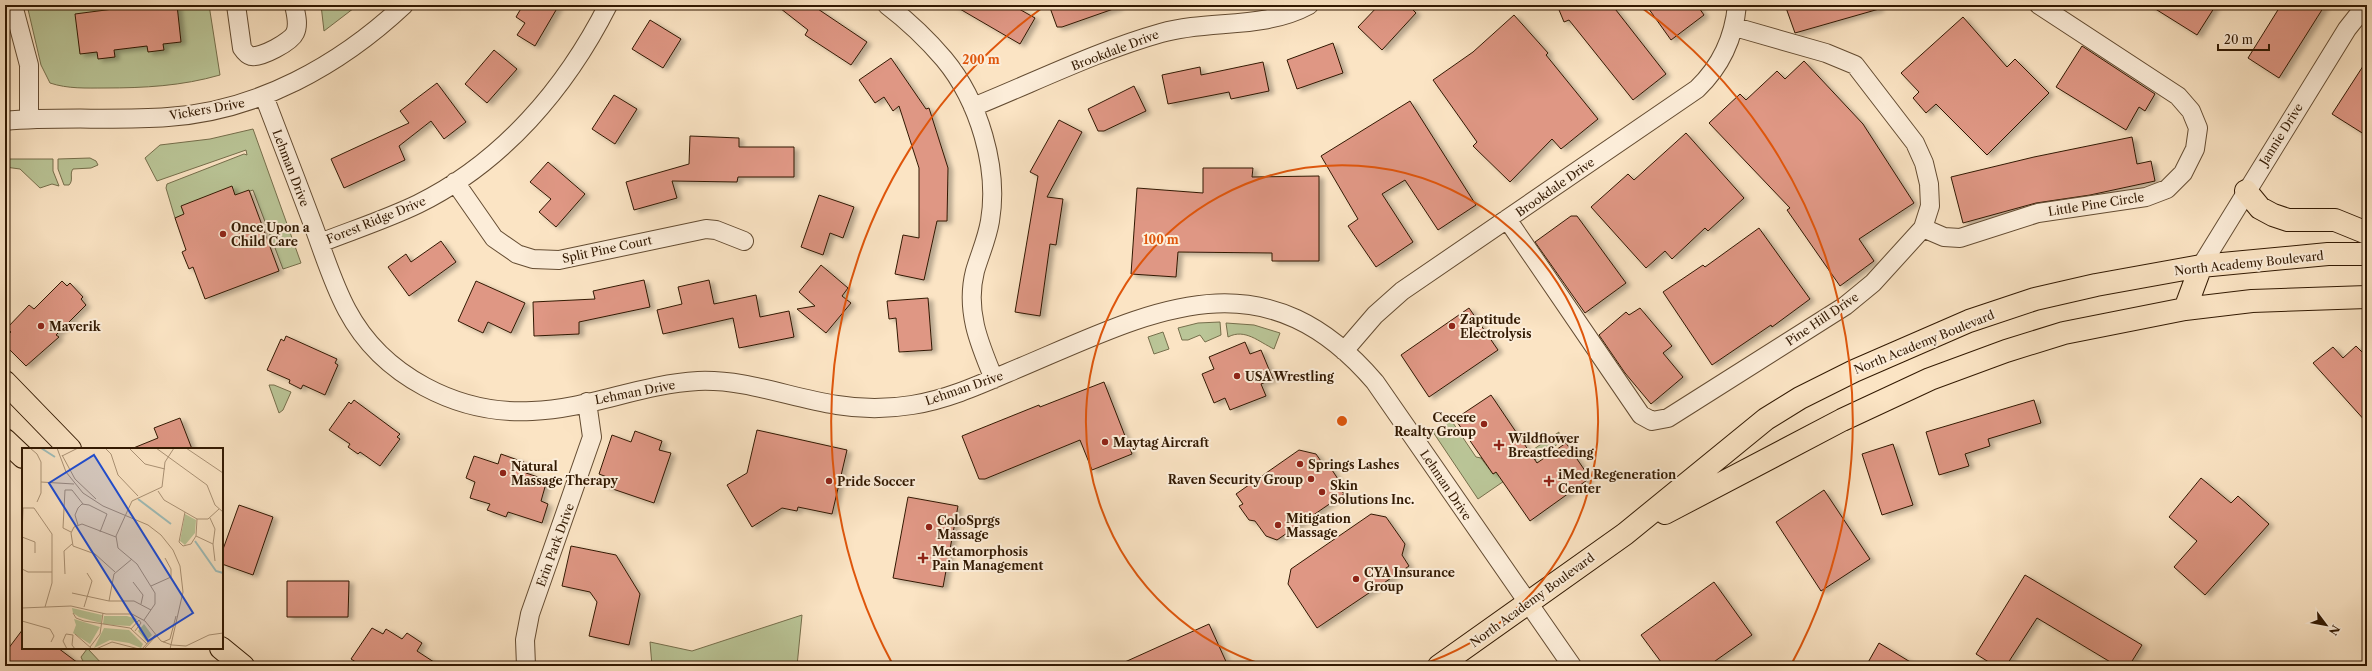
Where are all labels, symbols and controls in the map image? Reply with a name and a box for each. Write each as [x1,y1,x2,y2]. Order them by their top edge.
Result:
street label: Brookdale Drive [1069,26,1161,74]
scale bar [2218,26,2269,52]
text: 20 m [2224,32,2253,47]
text: 200 m [962,52,1000,67]
street label: Vickers Drive [167,95,246,123]
street label: Jannie Drive [2255,100,2306,169]
street label: Lehman Drive [269,127,313,209]
street label: Brookdale Drive [1513,154,1598,220]
street label: Little Pine Circle [2047,189,2145,219]
street label: Forest Ridge Drive [324,193,428,247]
place label: Once Upon a Child Care [231,220,311,249]
marker: Once Upon a Child Care [218,229,228,239]
street label: Split Pine Court [561,232,654,266]
text: 100 m [1143,232,1179,247]
street label: North Academy Boulevard [2174,248,2325,278]
street label: Pine Hill Drive [1783,289,1861,349]
street label: North Academy Boulevard [1852,307,1997,377]
place label: Zaptitude Electrolysis [1460,312,1532,341]
place label: Maverik [49,319,102,334]
marker: Maverik [36,321,46,331]
marker: Zaptitude Electrolysis [1447,321,1457,331]
street label: Lehman Drive [923,368,1005,408]
place label: USA Wrestling [1245,369,1335,384]
marker: USA Wrestling [1232,371,1242,381]
street label: Lehman Drive [594,377,677,407]
place label: Cecere Realty Group [1394,410,1476,439]
centre of rings [1335,414,1349,428]
marker: Cecere Realty Group [1479,419,1489,429]
place label: Wildflower Breastfeeding [1507,431,1595,460]
place label: Maytag Aircraft [1113,435,1210,450]
marker: Maytag Aircraft [1100,437,1110,447]
marker: Wildflower Breastfeeding [1493,439,1505,451]
street label: Lehman Drive [1417,447,1475,523]
inset map [22,448,223,649]
place label: Springs Lashes [1308,457,1400,472]
place label: Natural Massage Therapy [511,459,619,488]
marker: Springs Lashes [1295,459,1305,469]
place label: iMed Regeneration Center [1558,467,1677,496]
marker: Natural Massage Therapy [498,468,508,478]
place label: Raven Security Group [1168,472,1303,487]
place label: Pride Soccer [837,474,915,489]
marker: Raven Security Group [1306,474,1316,484]
marker: iMed Regeneration Center [1543,475,1555,487]
marker: Pride Soccer [824,476,834,486]
place label: Skin Solutions Inc. [1330,478,1414,507]
marker: Skin Solutions Inc. [1317,487,1327,497]
street label: Erin Park Drive [533,501,577,589]
place label: Mitigation Massage [1286,511,1352,540]
place label: ColoSprgs Massage [937,513,1000,542]
marker: Mitigation Massage [1273,520,1283,530]
marker: ColoSprgs Massage [924,522,934,532]
place label: Metamorphosis Pain Management [932,544,1044,573]
street label: North Academy Boulevard [1467,549,1598,650]
marker: Metamorphosis Pain Management [917,552,929,564]
place label: CYA Insurance Group [1364,565,1455,594]
marker: CYA Insurance Group [1351,574,1361,584]
north arrow [2306,605,2346,645]
text: N [2326,623,2343,638]

